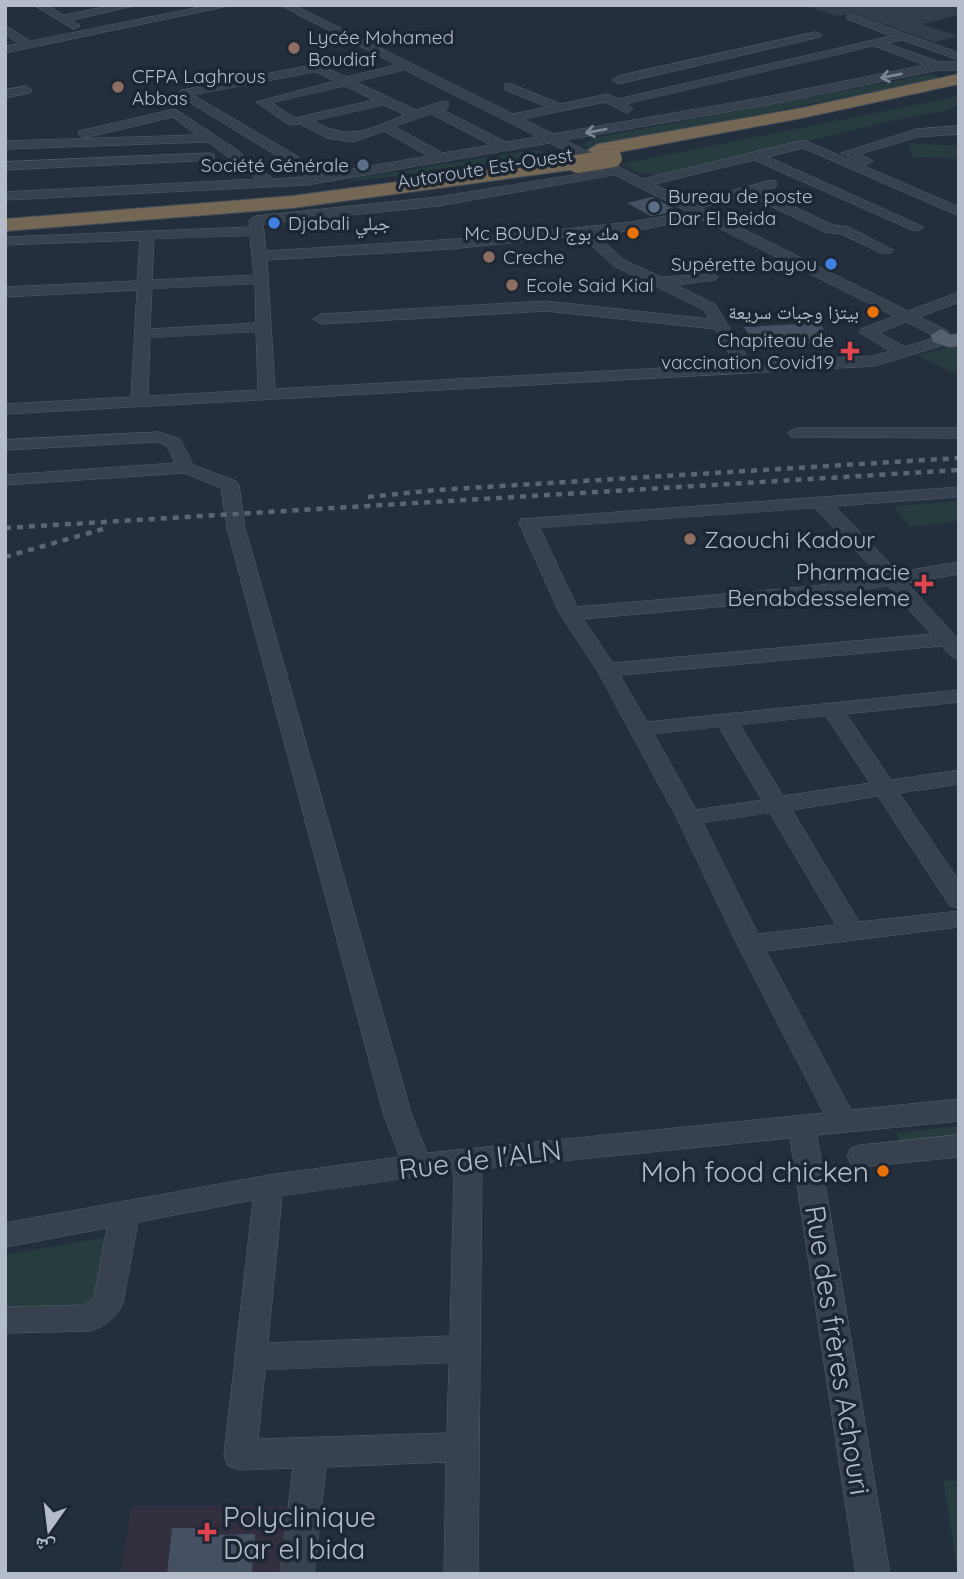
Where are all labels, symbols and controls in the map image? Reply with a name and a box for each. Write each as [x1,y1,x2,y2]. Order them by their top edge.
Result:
place label: Lycée Mohamed Boudiaf [308,25,454,71]
marker: Lycée Mohamed Boudiaf [286,40,302,56]
place label: CFPA Laghrous Abbas [132,64,266,110]
one-way arrow [880,69,903,83]
marker: CFPA Laghrous Abbas [110,79,126,95]
one-way arrow [585,124,607,138]
street label: Autoroute Est-Ouest [396,142,574,194]
place label: Société Générale [201,153,349,177]
marker: Société Générale [355,157,371,173]
place label: Bureau de poste Dar El Beida [668,184,813,230]
marker: Bureau de poste Dar El Beida [646,199,662,215]
place label: Djabali جبلي [288,211,390,239]
marker: Djabali جبلي [266,215,282,231]
place label: Mc BOUDJ مك بوج [464,221,619,245]
marker: Mc BOUDJ مك بوج [625,225,641,241]
place label: Creche [503,245,564,269]
marker: Creche [481,249,497,265]
place label: Supérette bayou [671,252,817,276]
marker: Supérette bayou [823,256,839,272]
place label: Ecole Said Kial [526,273,654,297]
marker: Ecole Said Kial [504,277,520,293]
place label: بيتزا وجبات سريعة [728,300,859,324]
marker: بيتزا وجبات سريعة [865,304,881,320]
place label: Chapiteau de vaccination Covid19 [661,328,834,374]
marker: Chapiteau de vaccination Covid19 [840,341,860,361]
place label: Zaouchi Kadour [704,525,875,554]
marker: Zaouchi Kadour [682,531,698,547]
place label: Pharmacie Benabdesseleme [727,557,910,612]
marker: Pharmacie Benabdesseleme [916,576,932,592]
street label: Rue de l'ALN [397,1132,563,1186]
place label: Moh food chicken [641,1154,869,1189]
marker: Moh food chicken [875,1163,891,1179]
street label: Rue des frères Achouri [798,1203,878,1497]
north arrow [14,1495,84,1565]
place label: Polyclinique Dar el bida [223,1499,376,1566]
marker: Polyclinique Dar el bida [197,1522,217,1542]
text: ش [32,1532,58,1561]

